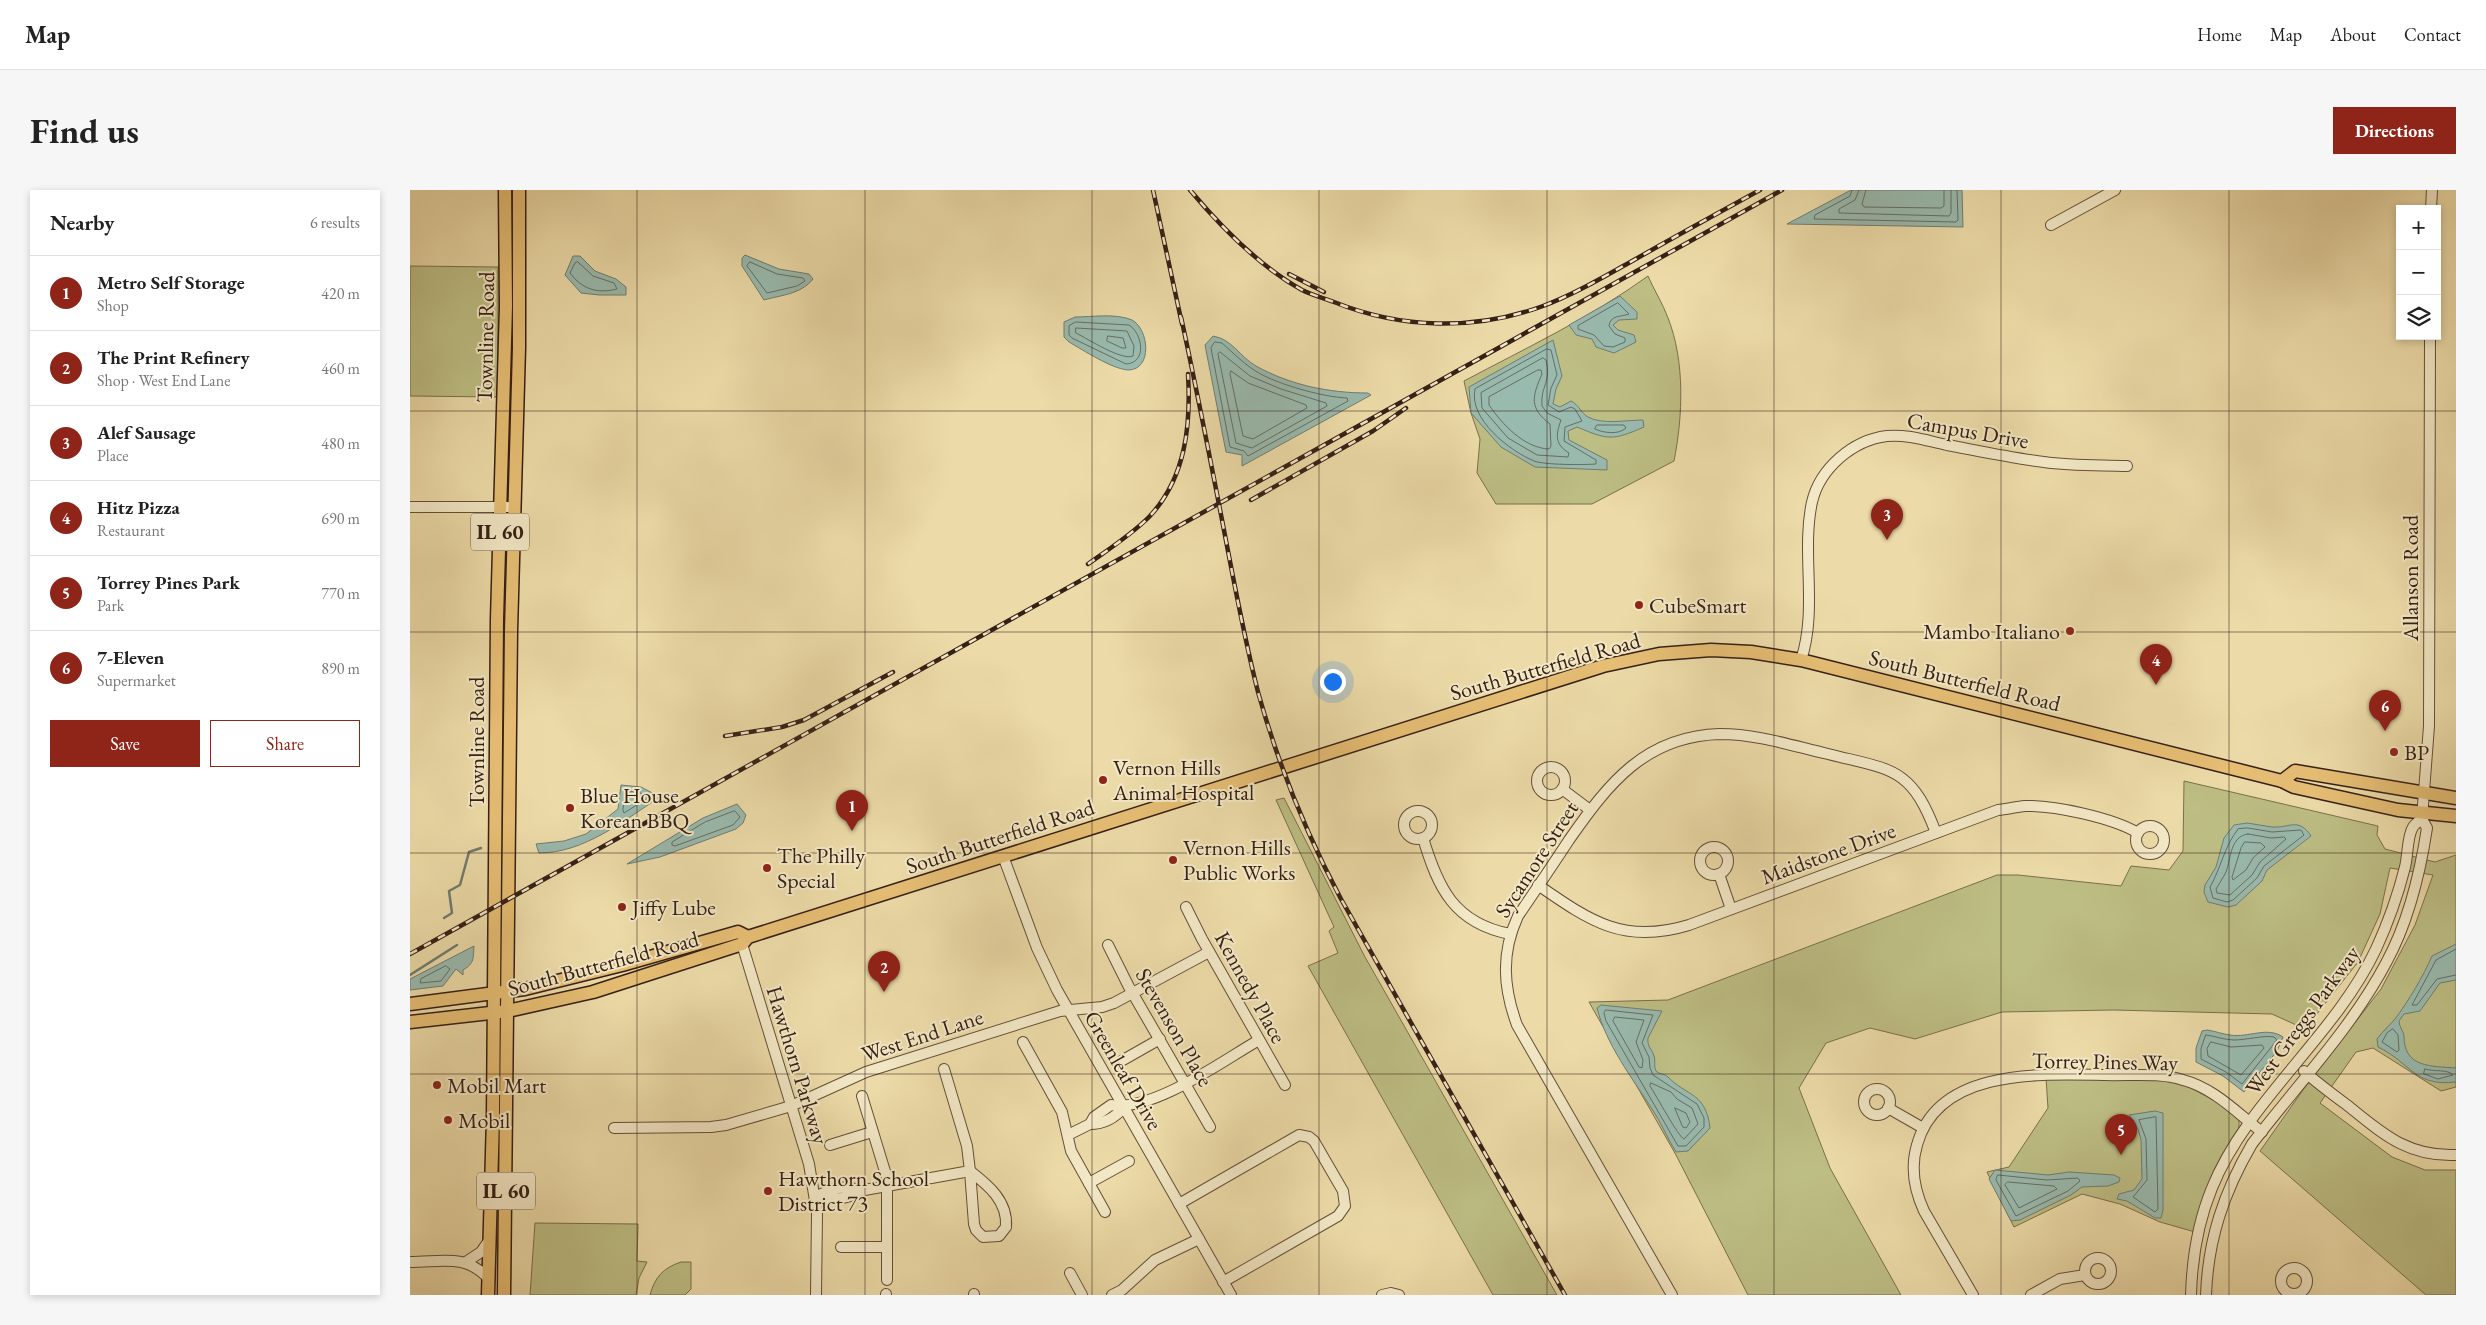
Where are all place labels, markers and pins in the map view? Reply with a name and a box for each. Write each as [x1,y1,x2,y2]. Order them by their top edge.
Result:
pin: 3 [1871,499,1903,540]
place label: CubeSmart [1649,591,1747,620]
marker: CubeSmart [1633,599,1645,611]
place label: Mambo Italiano [1923,617,2060,646]
marker: Mambo Italiano [2064,625,2076,637]
pin: 4 [2140,644,2172,685]
pin: 6 [2369,690,2401,731]
place label: BP [2404,738,2429,767]
marker: BP [2388,746,2400,758]
place label: Vernon Hills Animal Hospital [1112,753,1254,807]
marker: Vernon Hills Animal Hospital [1097,774,1109,786]
place label: Blue House Korean BBQ [580,781,692,835]
pin: 1 [836,790,868,831]
marker: Blue House Korean BBQ [564,802,576,814]
place label: Vernon Hills Public Works [1183,833,1295,887]
place label: The Philly Special [777,841,865,895]
marker: Vernon Hills Public Works [1167,854,1179,866]
marker: The Philly Special [761,862,773,874]
place label: Jiffy Lube [630,893,716,922]
marker: Jiffy Lube [616,901,628,913]
pin: 2 [868,951,900,992]
place label: Mobil Mart [447,1071,546,1100]
marker: Mobil Mart [431,1079,443,1091]
place label: Mobil [458,1106,510,1135]
marker: Mobil [442,1114,454,1126]
pin: 5 [2105,1114,2137,1155]
place label: Hawthorn School District 73 [778,1164,929,1218]
marker: Hawthorn School District 73 [762,1185,774,1197]

